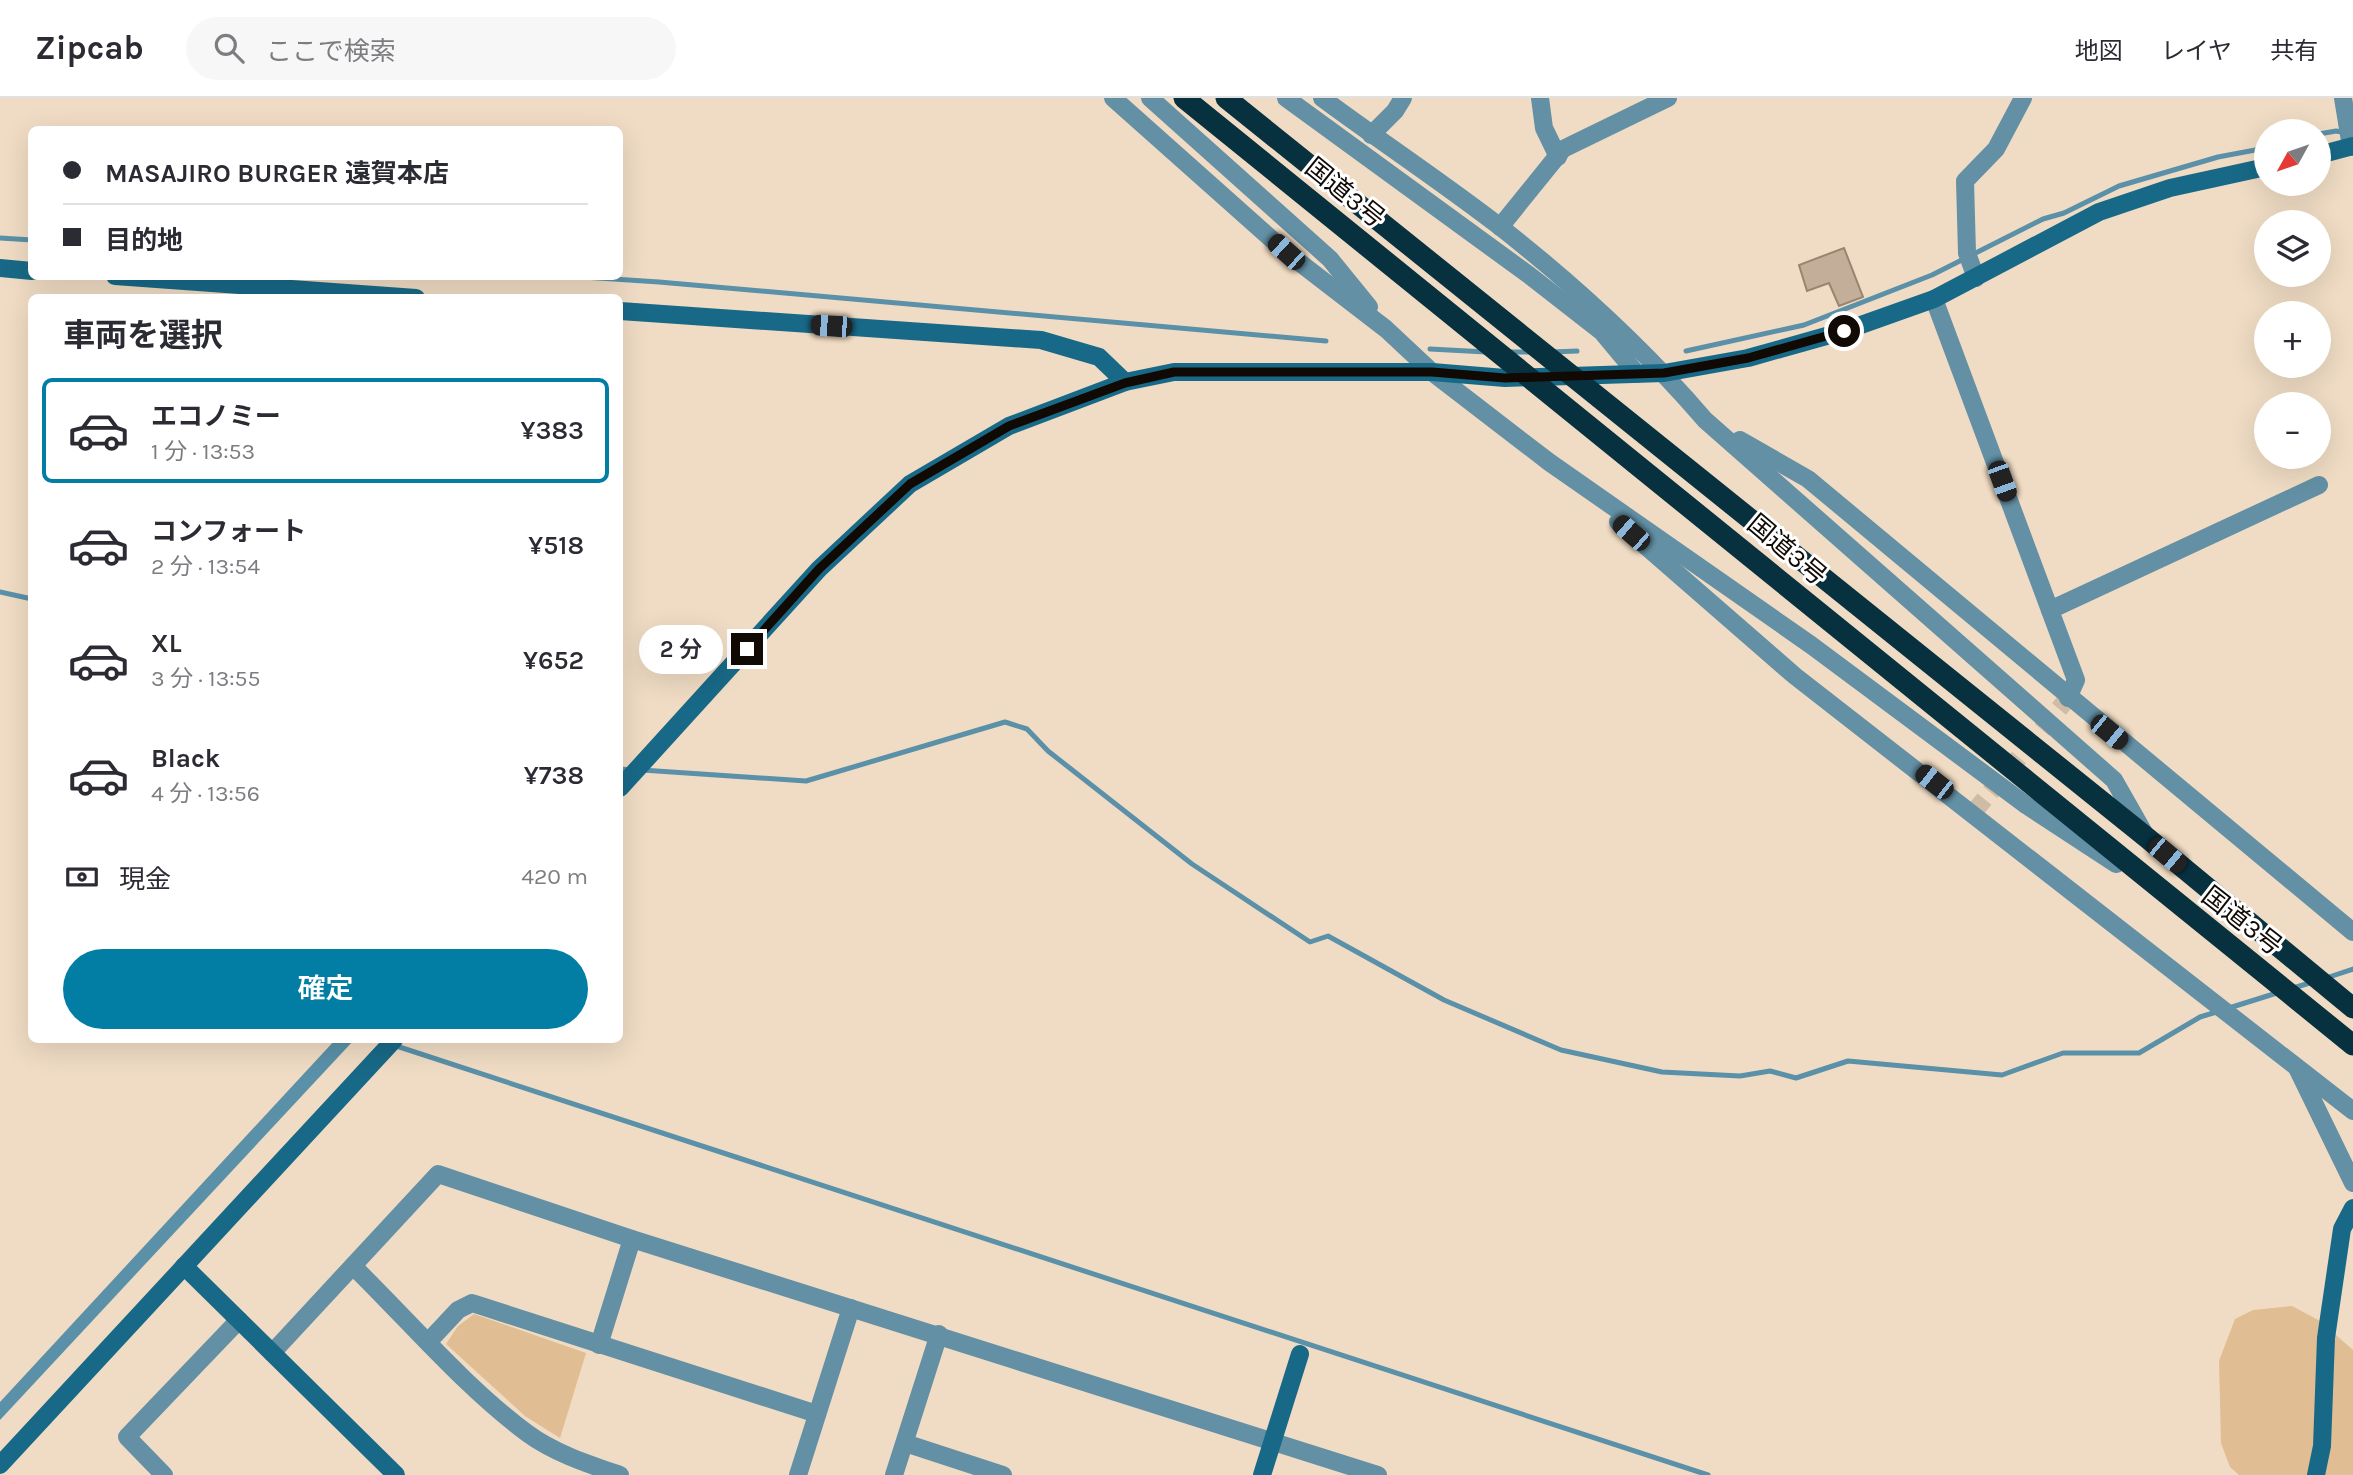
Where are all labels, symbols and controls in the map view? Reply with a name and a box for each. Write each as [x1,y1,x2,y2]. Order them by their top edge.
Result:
search box [186,17,676,80]
text: Zipcab [35,29,144,67]
icon: search [210,29,248,67]
text: ここで検索 [266,36,396,67]
text: 地図 [2075,37,2123,65]
text: レイヤ [2161,37,2232,65]
text: 共有 [2270,37,2318,65]
north arrow [2254,119,2331,196]
map controls [2254,119,2331,469]
street label: 国道3号 [1299,152,1391,234]
text: MASAJIRO BURGER 遠賀本店 [105,158,449,189]
button: layers [2254,210,2331,287]
text: 目的地 [105,225,183,256]
car [1264,230,1309,274]
button: + [2254,301,2331,378]
car [810,314,853,338]
route start [1828,315,1860,347]
text: 車両を選択 [63,317,223,354]
button: − [2254,392,2331,469]
icon: car [67,399,130,462]
text: エコノミー [151,401,281,432]
text: ¥383 [521,415,584,446]
text: 1 分 · 13:53 [151,438,255,465]
car [1985,458,2020,504]
street label: 国道3号 [1741,508,1833,592]
car [1609,511,1654,555]
icon: car [67,514,130,577]
text: コンフォート [151,516,306,547]
text: ¥518 [528,530,584,561]
text: 2 分 · 13:54 [151,553,260,580]
callout: 2 分 [638,624,722,674]
text: XL [151,628,182,659]
icon: car [67,629,130,692]
route end [731,633,763,665]
text: 2 分 [660,636,702,663]
text: ¥652 [523,645,584,676]
text: 3 分 · 13:55 [151,665,261,692]
car [2087,711,2132,753]
text: Black [151,743,220,774]
icon: car [67,744,130,807]
text: ¥738 [524,760,584,791]
car [1911,761,1958,803]
text: 4 分 · 13:56 [151,780,260,807]
car [2145,833,2190,877]
icon: cash [63,858,101,896]
text: 420 m [521,863,588,890]
text: 現金 [119,864,171,895]
street label: 国道3号 [2196,880,2288,962]
button: 確定 [63,949,588,1029]

